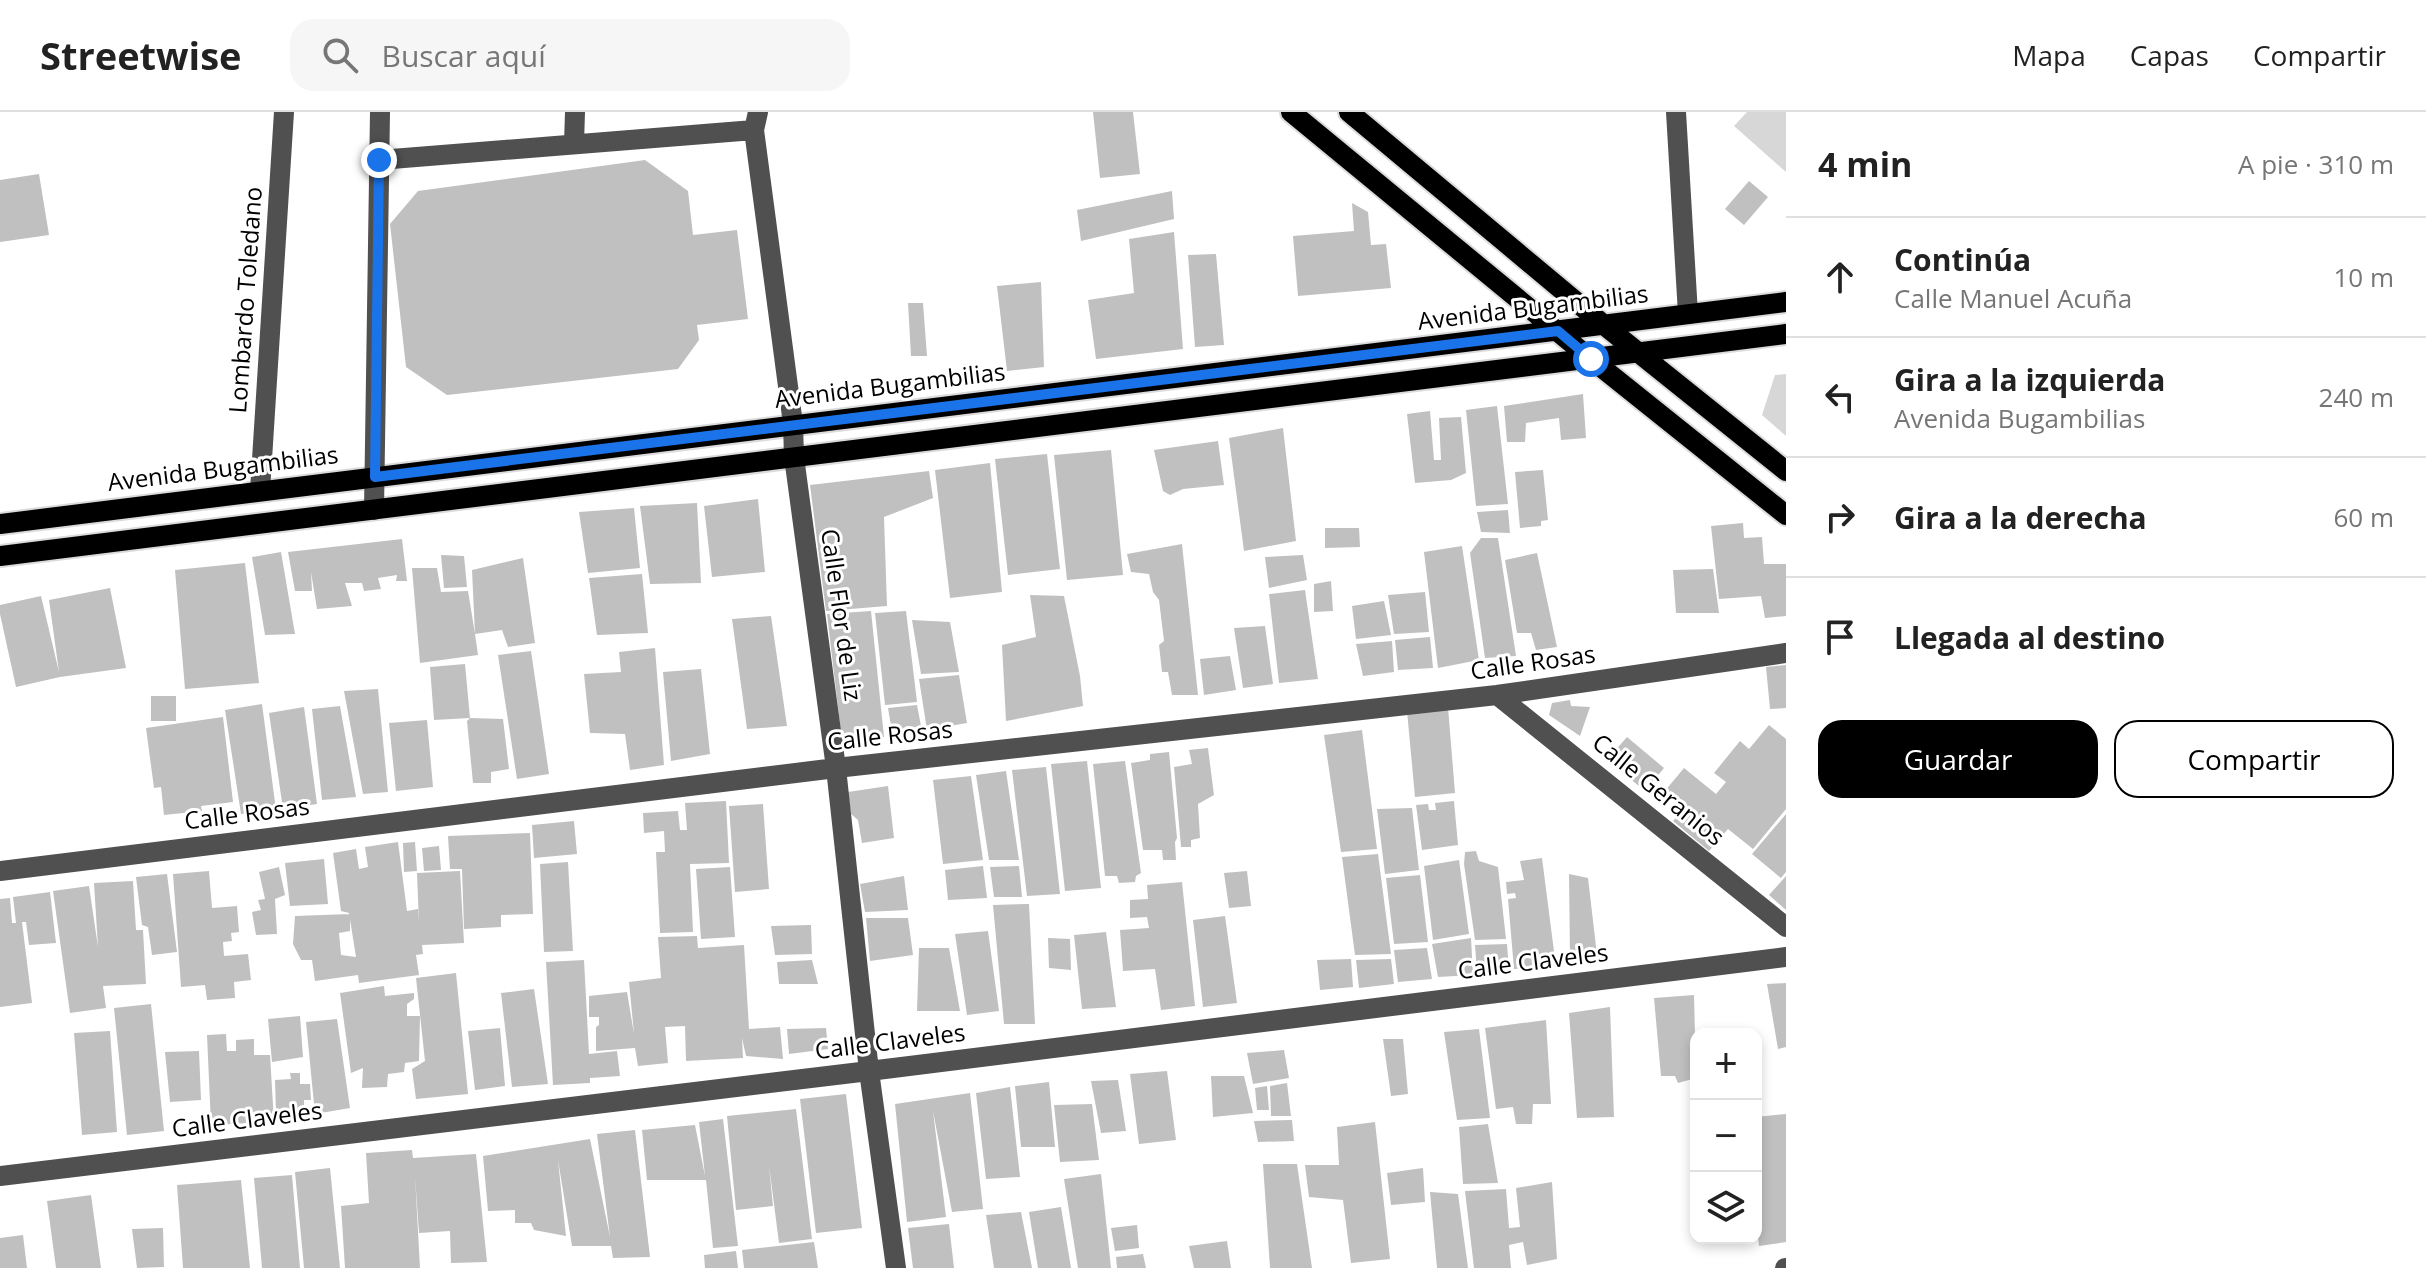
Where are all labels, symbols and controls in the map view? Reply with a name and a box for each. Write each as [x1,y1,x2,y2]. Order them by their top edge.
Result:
search box [290,19,850,91]
text: Streetwise [40,29,242,81]
icon: search [318,33,362,77]
text: Buscar aquí [382,35,546,76]
text: Mapa [2012,36,2086,74]
text: Capas [2130,36,2209,74]
text: Compartir [2253,36,2386,74]
text: 4 min [1818,141,1912,187]
route end [361,142,397,178]
text: A pie · 310 m [2238,146,2394,182]
street label: Lombardo Toledano [220,186,269,414]
text: Continúa [1894,239,2031,280]
icon: ahead [1818,255,1862,299]
text: 10 m [2333,259,2394,295]
street label: Avenida Bugambilias [1416,276,1650,337]
text: Calle Manuel Acuña [1894,280,2132,316]
route start [1573,341,1609,377]
street label: Avenida Bugambilias [773,354,1007,415]
text: Gira a la izquierda [1894,359,2166,400]
icon: left [1818,375,1862,419]
text: 240 m [2319,379,2394,415]
text: Avenida Bugambilias [1894,400,2145,436]
street label: Avenida Bugambilias [106,437,340,498]
icon: right [1818,495,1862,539]
text: Gira a la derecha [1894,497,2147,538]
text: 60 m [2333,499,2394,535]
street label: Calle Flor de Liz [814,527,871,703]
icon: arrive [1818,615,1862,659]
text: Llegada al destino [1894,617,2165,658]
street label: Calle Rosas [1468,636,1597,687]
street label: Calle Rosas [826,712,954,757]
button: Guardar [1818,720,2098,798]
button: Compartir [2114,720,2394,798]
street label: Calle Geranios [1586,725,1732,852]
street label: Calle Rosas [182,788,311,837]
street label: Calle Claveles [1456,935,1610,986]
street label: Calle Claveles [813,1015,967,1066]
map controls [1690,1028,1762,1244]
button: + [1690,1028,1762,1100]
street label: Calle Claveles [170,1093,324,1144]
button: − [1690,1100,1762,1172]
button: layers [1690,1172,1762,1244]

